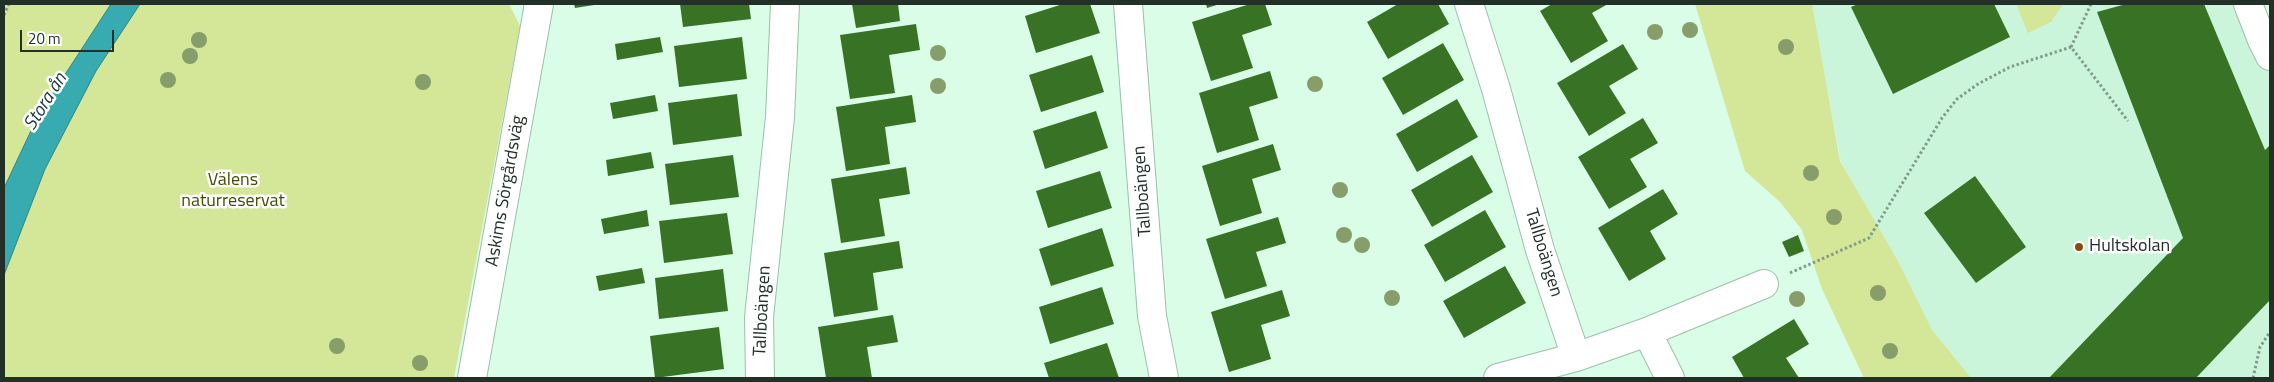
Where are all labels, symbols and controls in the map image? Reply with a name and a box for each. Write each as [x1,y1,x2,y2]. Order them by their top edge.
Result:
scale bar [22,20,116,52]
text: 20 m [28,27,61,50]
water label: Stora ån [20,69,72,135]
street label: Askims Sörgårdsväg [482,114,530,268]
street label: Tallboängen [1129,145,1157,237]
park label: Välens naturreservat [181,170,285,212]
street label: Tallboängen [1519,206,1567,300]
place label: Hultskolan [2089,236,2170,258]
marker: Hultskolan [2073,241,2085,253]
street label: Tallboängen [750,265,776,357]

